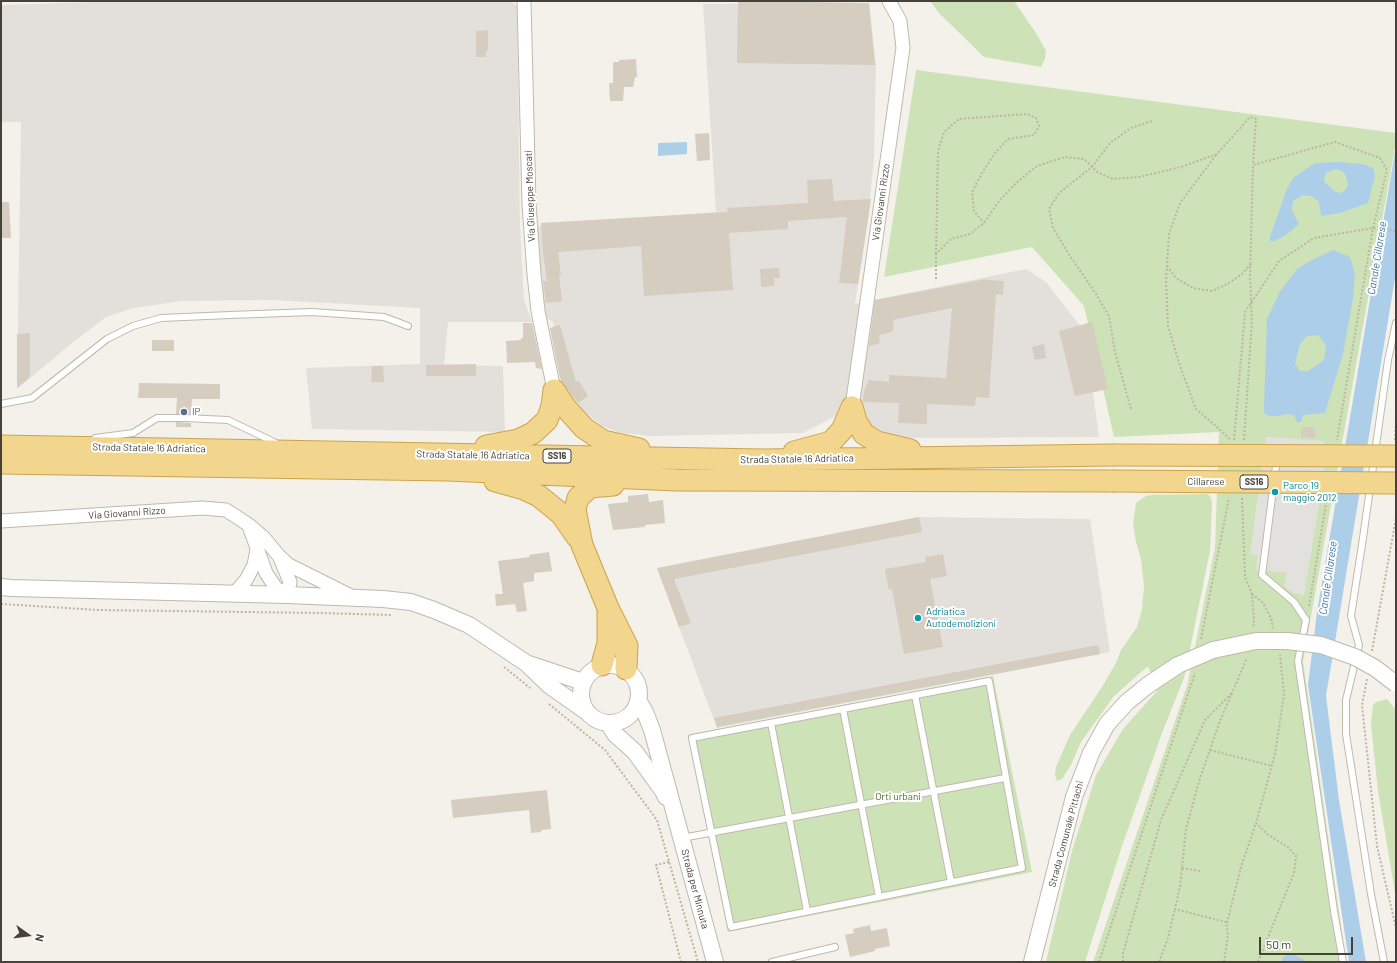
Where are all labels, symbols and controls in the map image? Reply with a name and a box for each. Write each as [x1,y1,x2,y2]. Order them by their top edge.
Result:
street label: Via Giuseppe Moscati [522,150,538,242]
street label: Via Giovanni Rizzo [870,163,892,241]
water label: Canale Cillarese [1365,220,1389,296]
place label: IP [192,406,201,418]
marker: IP [179,407,189,417]
street label: Strada Statale 16 Adriatica [92,441,206,455]
street label: Strada Statale 16 Adriatica [416,448,530,462]
road number: SS16 [543,449,571,463]
street label: Strada Statale 16 Adriatica [740,452,854,466]
road number: SS16 [1240,475,1268,489]
street label: Cillarese [1187,476,1225,488]
place label: Parco 19 maggio 2012 [1283,480,1337,504]
marker: Parco 19 maggio 2012 [1270,487,1280,497]
street label: Via Giovanni Rizzo [88,504,166,522]
water label: Canale Cillarese [1316,540,1340,616]
place label: Adriatica Autodemolizioni [926,606,996,630]
marker: Adriatica Autodemolizioni [913,613,923,623]
street label: Strada Comunale Pittachi [1046,779,1086,889]
park label: Orti urbani [875,791,921,803]
street label: Strada per Minnuta [679,848,711,930]
north arrow [8,915,48,955]
scale bar [1261,929,1355,955]
text: N [33,933,47,943]
text: 50 m [1266,937,1291,951]

